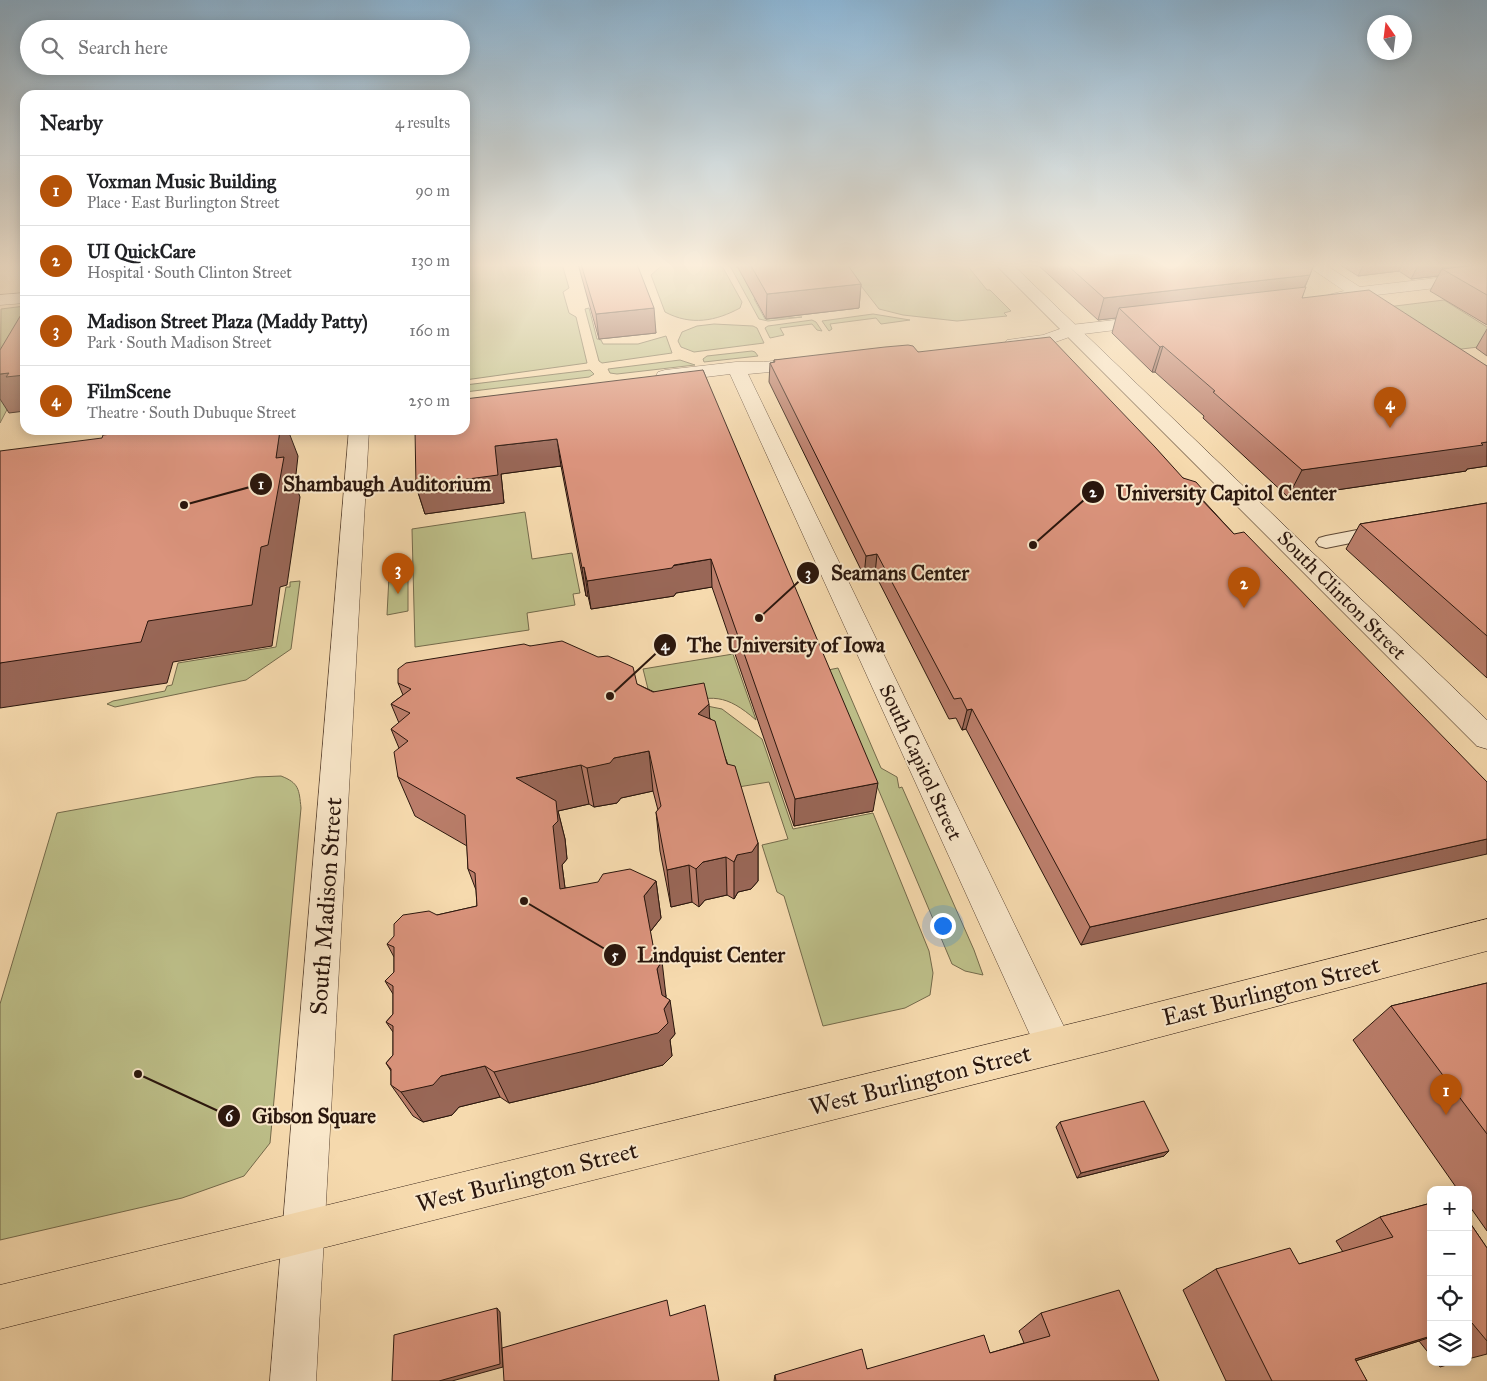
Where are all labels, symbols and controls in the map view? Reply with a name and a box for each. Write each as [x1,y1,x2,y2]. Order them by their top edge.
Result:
north arrow [1367,15,1412,60]
search box [20,20,470,75]
icon: search [38,34,66,62]
text: Search here [78,36,168,59]
text: Nearby [40,110,103,136]
text: 4 results [395,113,450,132]
text: Voxman Music Building [87,170,276,193]
text: 1 [53,181,59,200]
text: 90 m [415,181,450,200]
text: Place · East Burlington Street [87,193,280,212]
text: UI QuickCare [87,240,196,263]
text: 2 [52,251,60,270]
text: 130 m [411,251,450,270]
text: Hospital · South Clinton Street [87,263,292,282]
text: Madison Street Plaza (Maddy Patty) [87,310,368,333]
text: 3 [53,321,59,340]
text: 160 m [409,321,450,340]
text: Park · South Madison Street [87,333,272,352]
text: FilmScene [87,380,171,403]
pin: 4 [1374,387,1406,428]
text: 4 [52,391,60,410]
text: 250 m [409,391,450,410]
text: Theatre · South Dubuque Street [87,403,296,422]
callout: Shambaugh Auditorium [248,466,501,502]
text: Shambaugh Auditorium [283,471,491,497]
callout: University Capitol Center [1081,474,1346,510]
text: 1 [258,475,264,493]
text: University Capitol Center [1116,480,1337,506]
text: 2 [1089,483,1097,501]
street label: South Clinton Street [1273,526,1411,664]
pin: 3 [382,553,414,594]
callout: Seamans Center [796,555,979,591]
text: Seamans Center [831,560,970,586]
text: 3 [805,564,811,583]
pin: 2 [1228,567,1260,608]
callout: The University of Iowa [652,627,895,663]
text: The University of Iowa [686,632,886,658]
text: 4 [661,636,670,655]
street label: South Capitol Street [874,680,968,844]
street label: South Madison Street [303,796,349,1016]
your location [930,913,956,939]
callout: Lindquist Center [602,937,795,973]
text: Lindquist Center [637,942,786,968]
text: 5 [612,946,619,964]
street label: East Burlington Street [1159,949,1383,1033]
street label: West Burlington Street [806,1038,1035,1122]
pin: 1 [1430,1074,1462,1115]
callout: Gibson Square [216,1098,386,1134]
text: Gibson Square [252,1103,376,1129]
text: 6 [225,1107,234,1125]
street label: West Burlington Street [413,1135,642,1219]
map controls [1427,1186,1472,1366]
button: + [1427,1186,1472,1231]
button: − [1427,1231,1472,1276]
button: locate [1427,1276,1472,1321]
button: layers [1427,1321,1472,1366]

